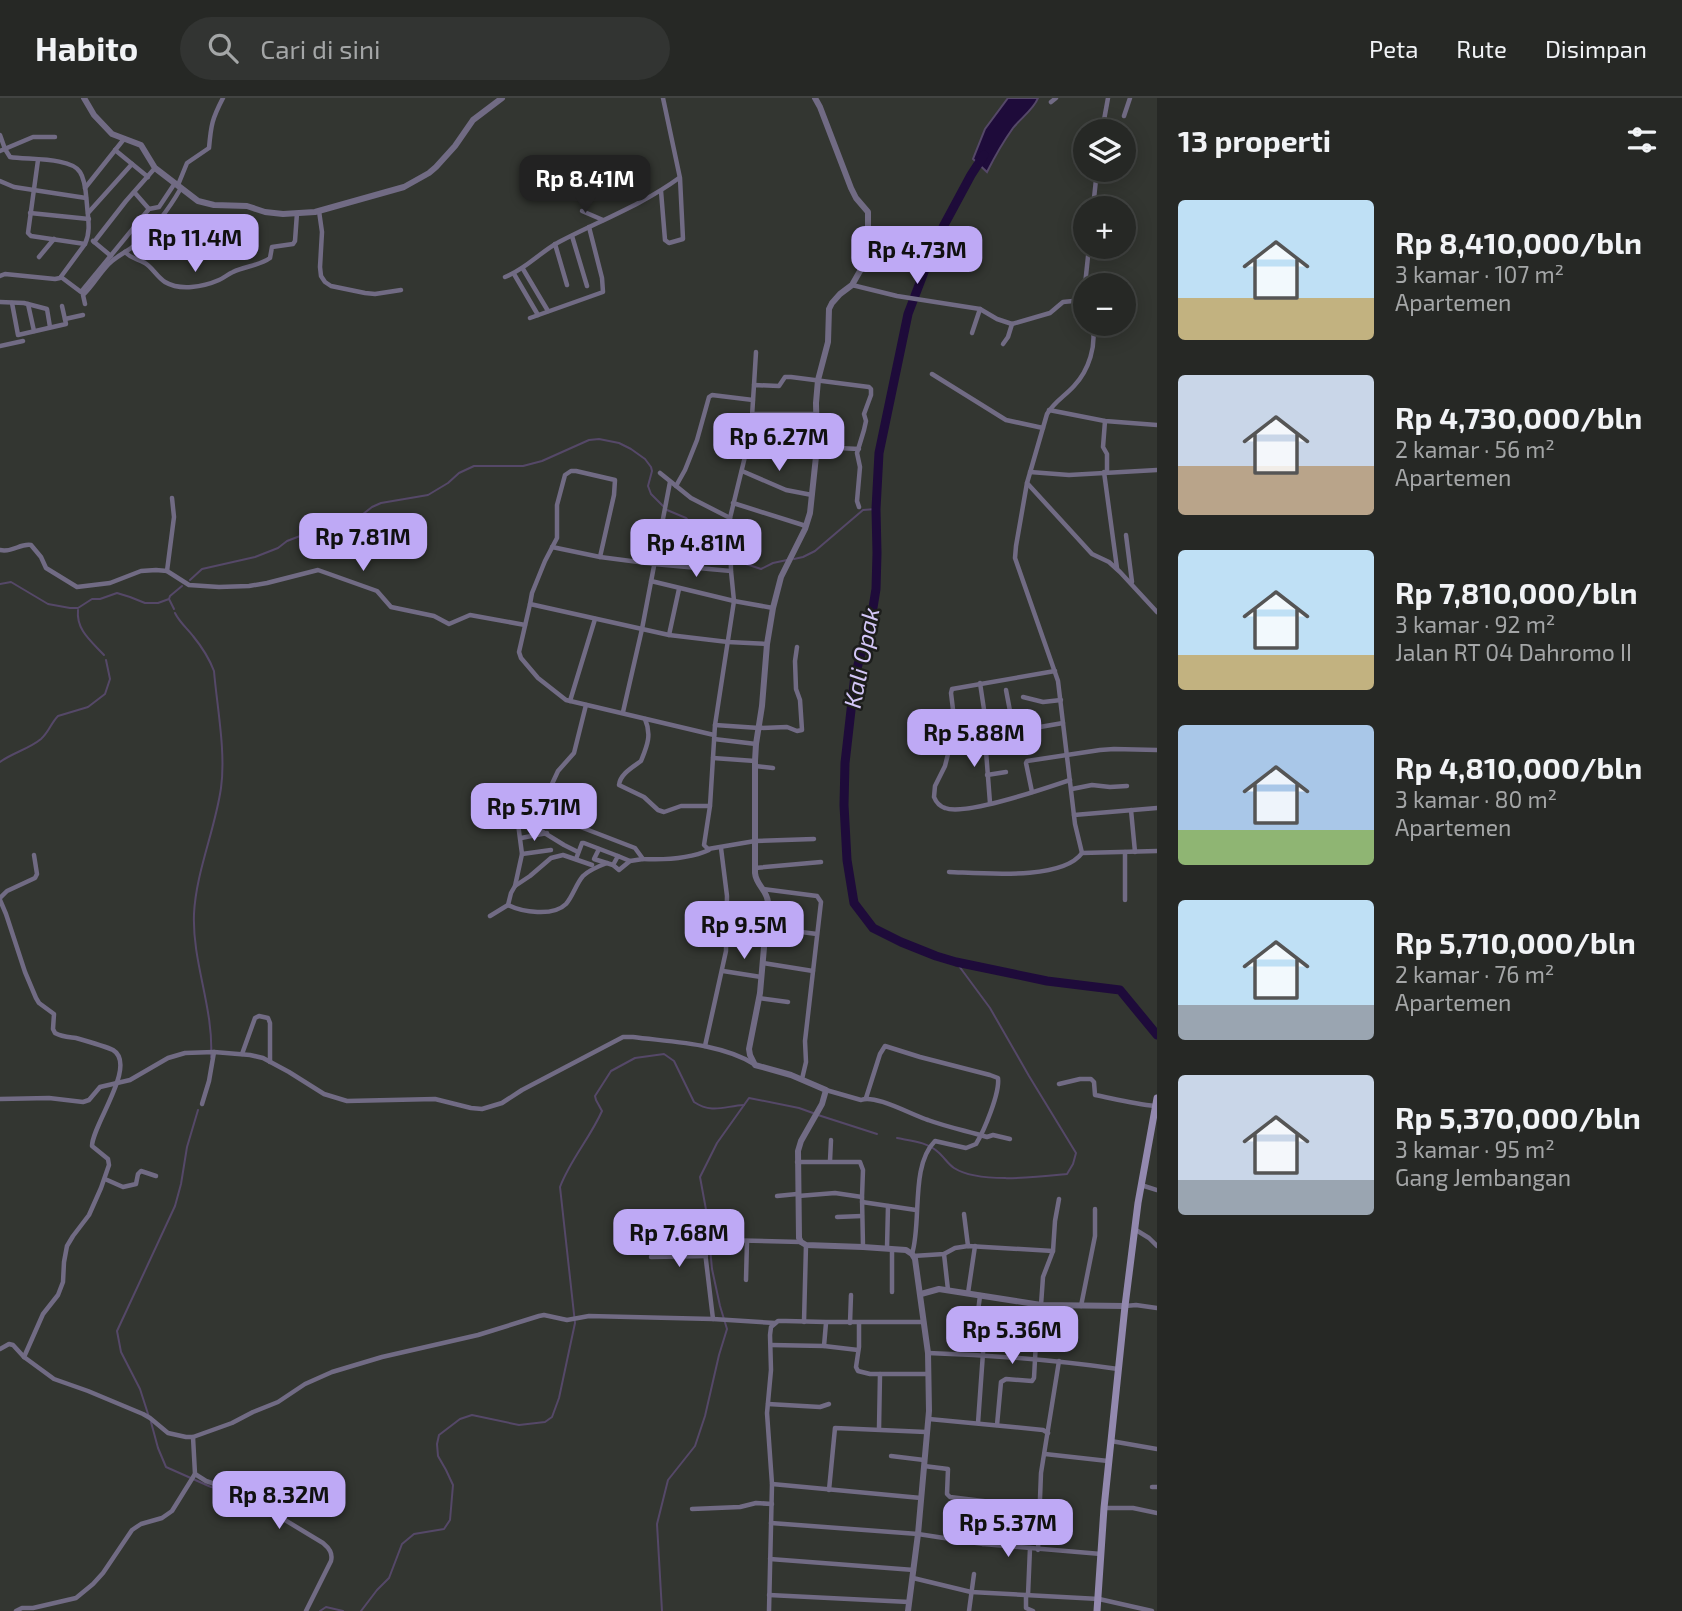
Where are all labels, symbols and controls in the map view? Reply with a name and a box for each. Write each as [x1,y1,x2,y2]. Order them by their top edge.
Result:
search box [180,17,670,80]
text: Habito [35,28,138,68]
icon: search [204,29,242,67]
text: Cari di sini [260,33,380,64]
text: Peta [1369,34,1418,63]
text: Rute [1456,34,1507,63]
text: Disimpan [1545,34,1647,63]
map controls [1073,119,1136,336]
button: layers [1073,119,1136,182]
icon: filters [1623,121,1661,159]
text: 13 properti [1178,122,1331,158]
pin: Rp 8.41M [513,156,657,215]
text: Rp 8.41M [535,164,635,192]
button: + [1073,196,1136,259]
pin: Rp 11.4M [123,214,267,274]
text: Rp 11.4M [148,223,242,251]
text: Rp 8,410,000/bln [1395,224,1642,260]
pin: Rp 4.73M [845,226,989,286]
icon: home [1234,228,1318,312]
text: Rp 4.73M [867,235,967,263]
text: 3 kamar · 107 m² [1395,260,1564,288]
button: − [1073,273,1136,336]
text: Apartemen [1395,288,1511,316]
text: Rp 4,730,000/bln [1395,399,1642,435]
icon: home [1234,403,1318,487]
pin: Rp 6.27M [707,414,851,473]
text: Rp 6.27M [729,422,829,450]
text: 2 kamar · 56 m² [1395,435,1555,463]
text: Apartemen [1395,463,1511,491]
pin: Rp 7.81M [291,514,435,573]
pin: Rp 4.81M [624,519,768,579]
text: Rp 7.81M [315,522,411,550]
text: Rp 4.81M [646,528,746,556]
text: Rp 7,810,000/bln [1395,574,1638,610]
icon: home [1234,578,1318,662]
water label: Kali Opak [837,605,884,711]
text: 3 kamar · 92 m² [1395,610,1555,638]
text: Jalan RT 04 Dahromo II [1395,638,1632,666]
pin: Rp 5.88M [902,710,1046,769]
text: Rp 5.88M [923,718,1025,746]
text: Rp 4,810,000/bln [1395,749,1642,785]
icon: home [1234,753,1318,837]
pin: Rp 5.71M [462,784,606,843]
text: 3 kamar · 80 m² [1395,785,1557,813]
text: Rp 5.71M [487,792,581,820]
text: Apartemen [1395,813,1511,841]
pin: Rp 9.5M [679,902,809,961]
text: Rp 9.5M [701,910,787,938]
text: Rp 5,710,000/bln [1395,924,1636,960]
icon: home [1234,928,1318,1012]
text: 2 kamar · 76 m² [1395,960,1554,988]
text: Apartemen [1395,988,1511,1016]
text: Rp 5,370,000/bln [1395,1099,1641,1135]
icon: home [1234,1103,1318,1187]
text: 3 kamar · 95 m² [1395,1135,1555,1163]
text: Gang Jembangan [1395,1163,1571,1191]
pin: Rp 7.68M [607,1210,751,1269]
text: Rp 7.68M [629,1218,729,1246]
pin: Rp 5.36M [940,1306,1084,1366]
text: Rp 5.36M [962,1315,1062,1343]
pin: Rp 8.32M [207,1472,351,1531]
text: Rp 8.32M [228,1480,330,1508]
pin: Rp 5.37M [936,1500,1080,1559]
text: Rp 5.37M [959,1508,1057,1536]

